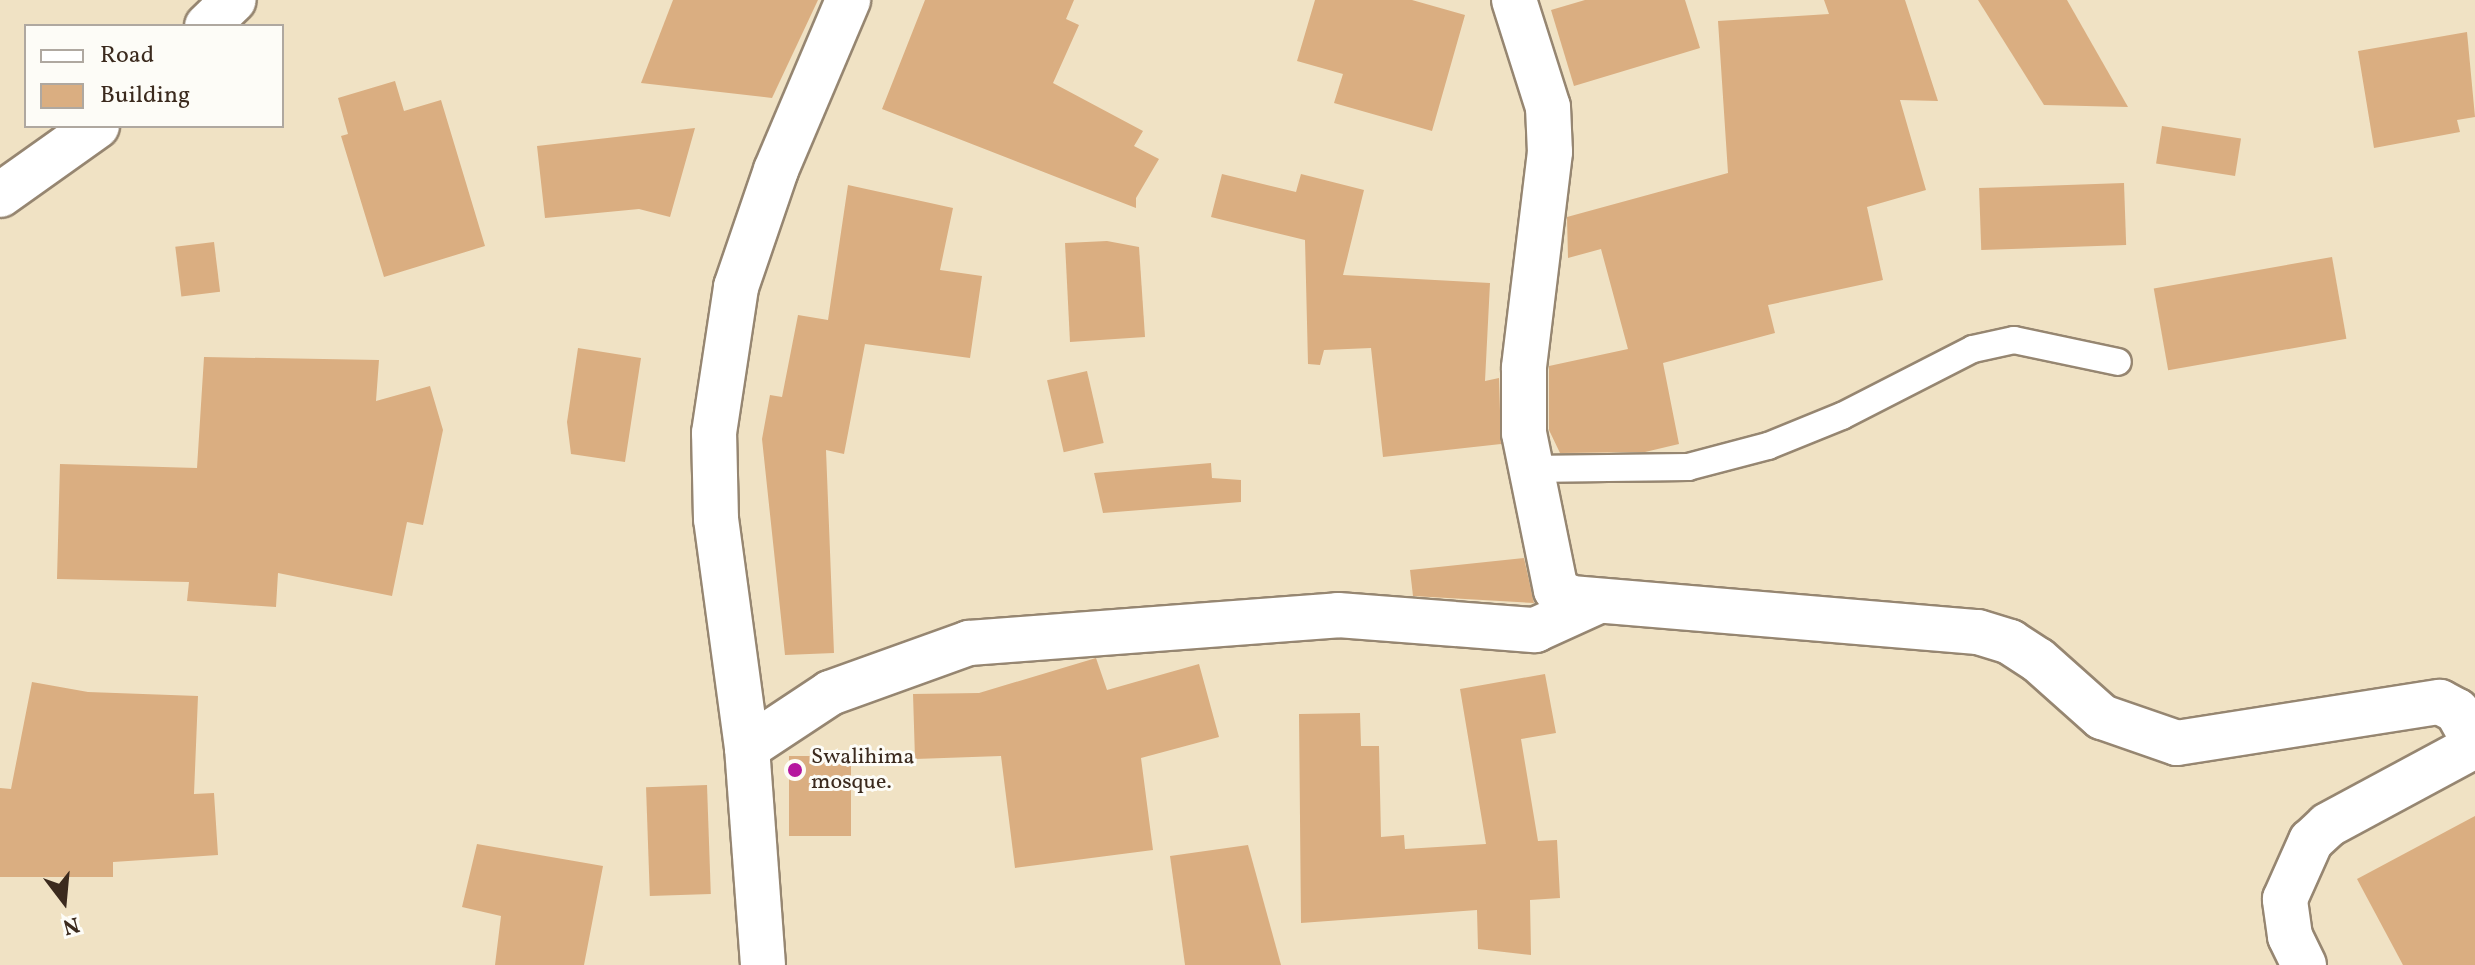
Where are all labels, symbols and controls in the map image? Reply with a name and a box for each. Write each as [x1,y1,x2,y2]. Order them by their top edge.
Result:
legend [24,24,284,128]
text: Road [100,39,154,73]
text: Building [100,79,190,113]
place label: Swalihima mosque. [811,744,914,796]
marker: Swalihima mosque. [786,761,804,779]
north arrow [24,861,104,941]
text: N [59,907,83,942]

